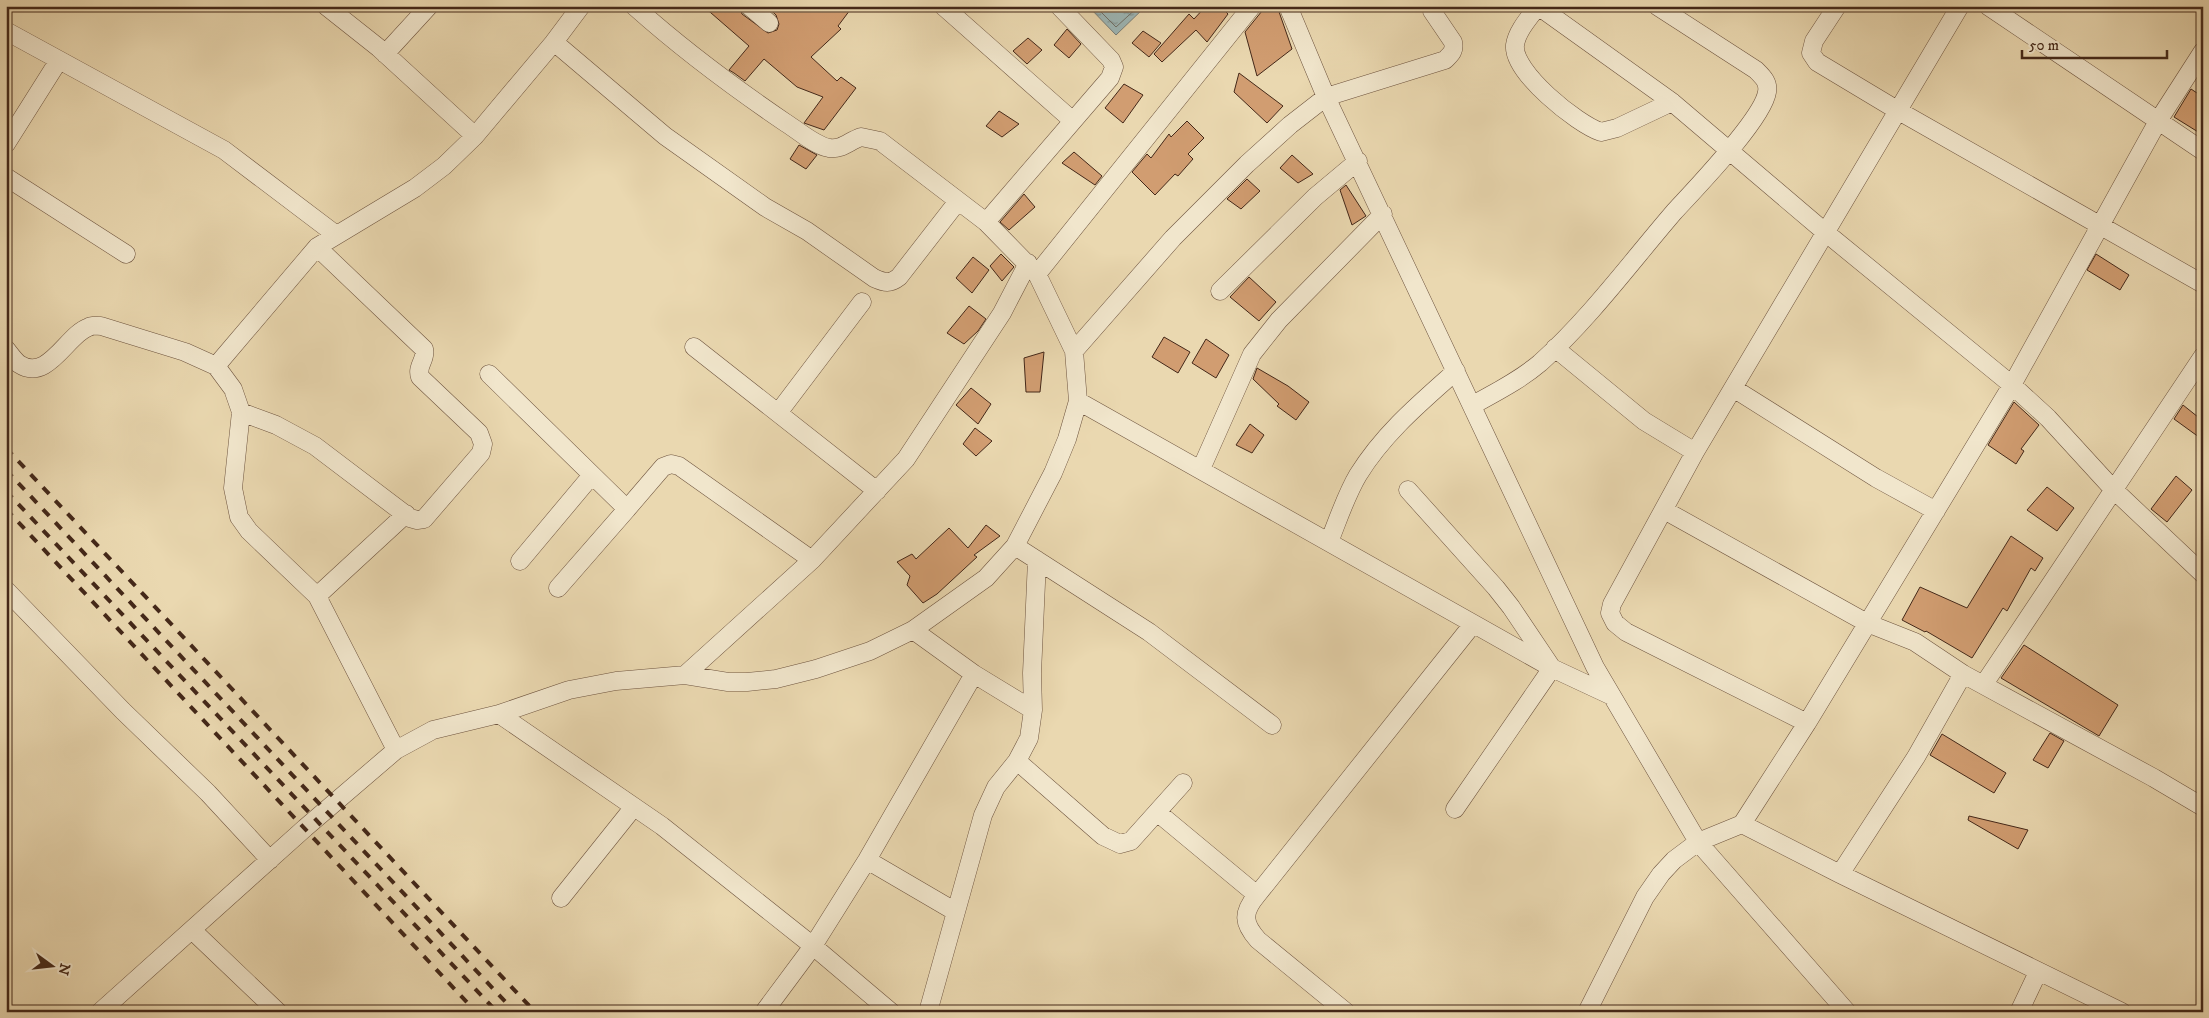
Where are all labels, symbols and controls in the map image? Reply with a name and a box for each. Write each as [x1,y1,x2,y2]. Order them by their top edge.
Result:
scale bar [2022,28,2166,60]
text: 50 m [2029,36,2059,55]
north arrow [28,940,78,990]
text: N [53,961,74,977]

